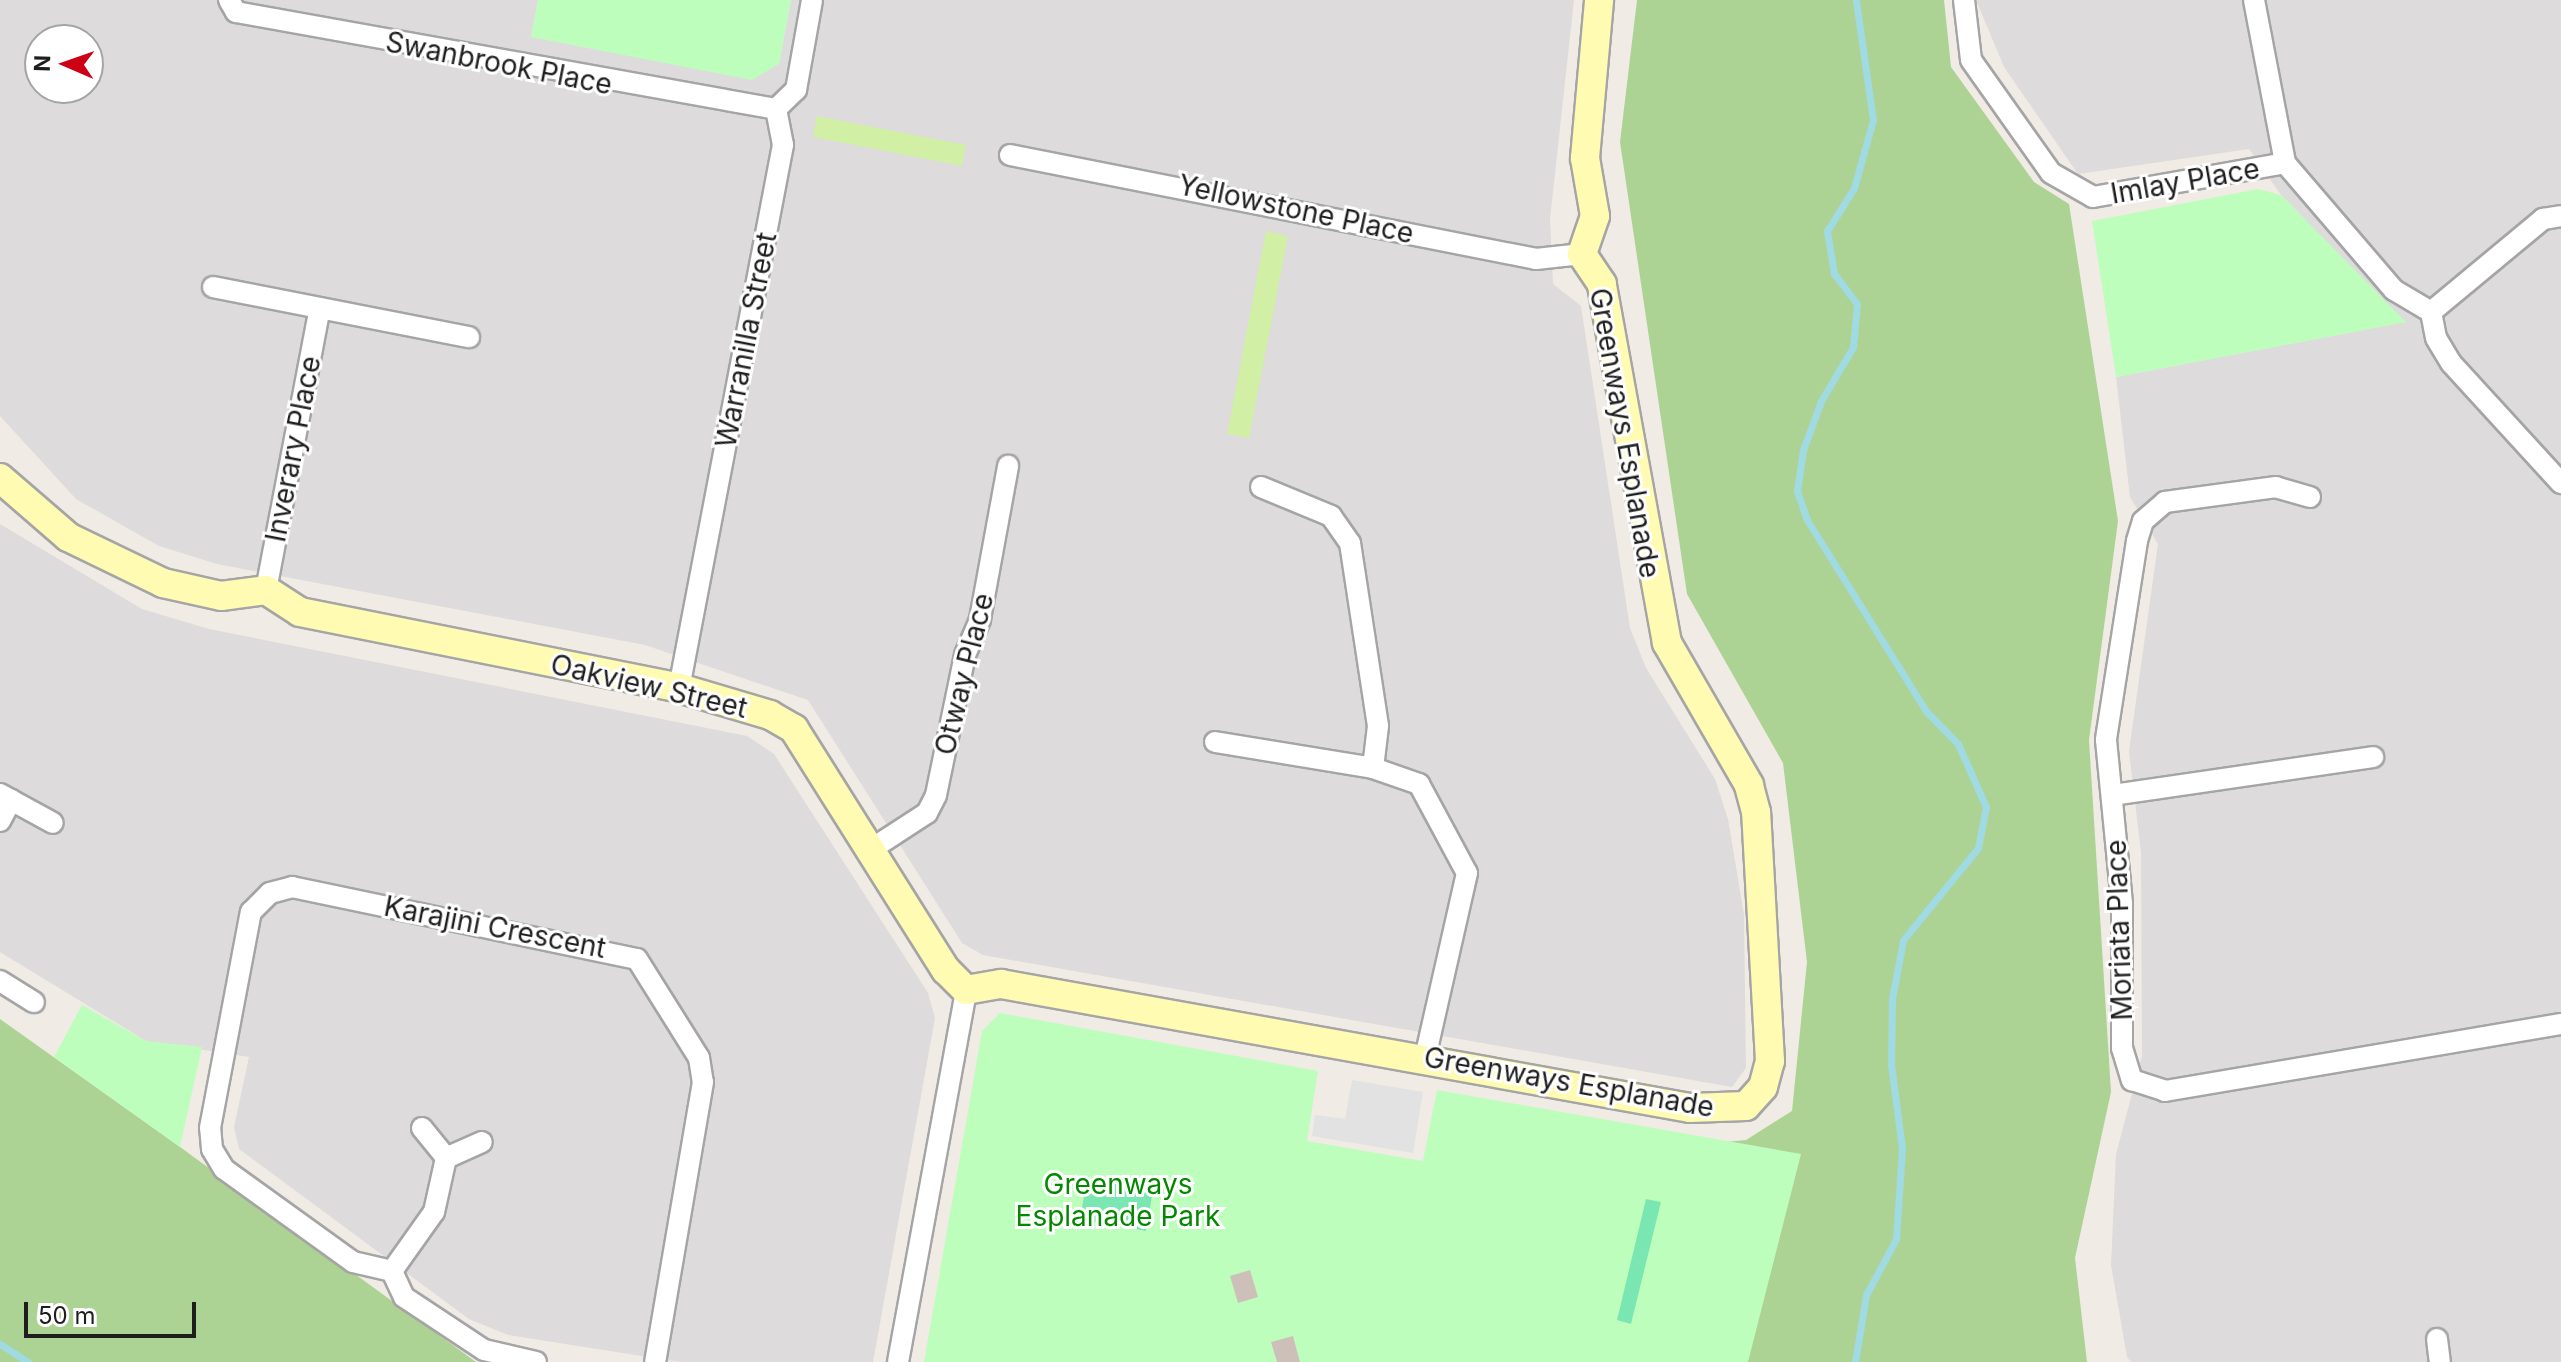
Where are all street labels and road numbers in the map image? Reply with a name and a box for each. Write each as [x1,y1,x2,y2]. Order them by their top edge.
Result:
street label: Swanbrook Place [383,25,615,101]
street label: Imlay Place [2108,151,2262,211]
street label: Yellowstone Place [1175,168,1417,250]
street label: Warranilla Street [709,229,783,451]
street label: Greenways Esplanade [1583,285,1667,581]
street label: Inverary Place [259,353,327,545]
street label: Otway Place [928,590,1000,758]
street label: Oakview Street [547,647,751,725]
street label: Moriata Place [2099,839,2139,1021]
street label: Karajini Crescent [381,889,609,965]
street label: Greenways Esplanade [1421,1040,1717,1124]

